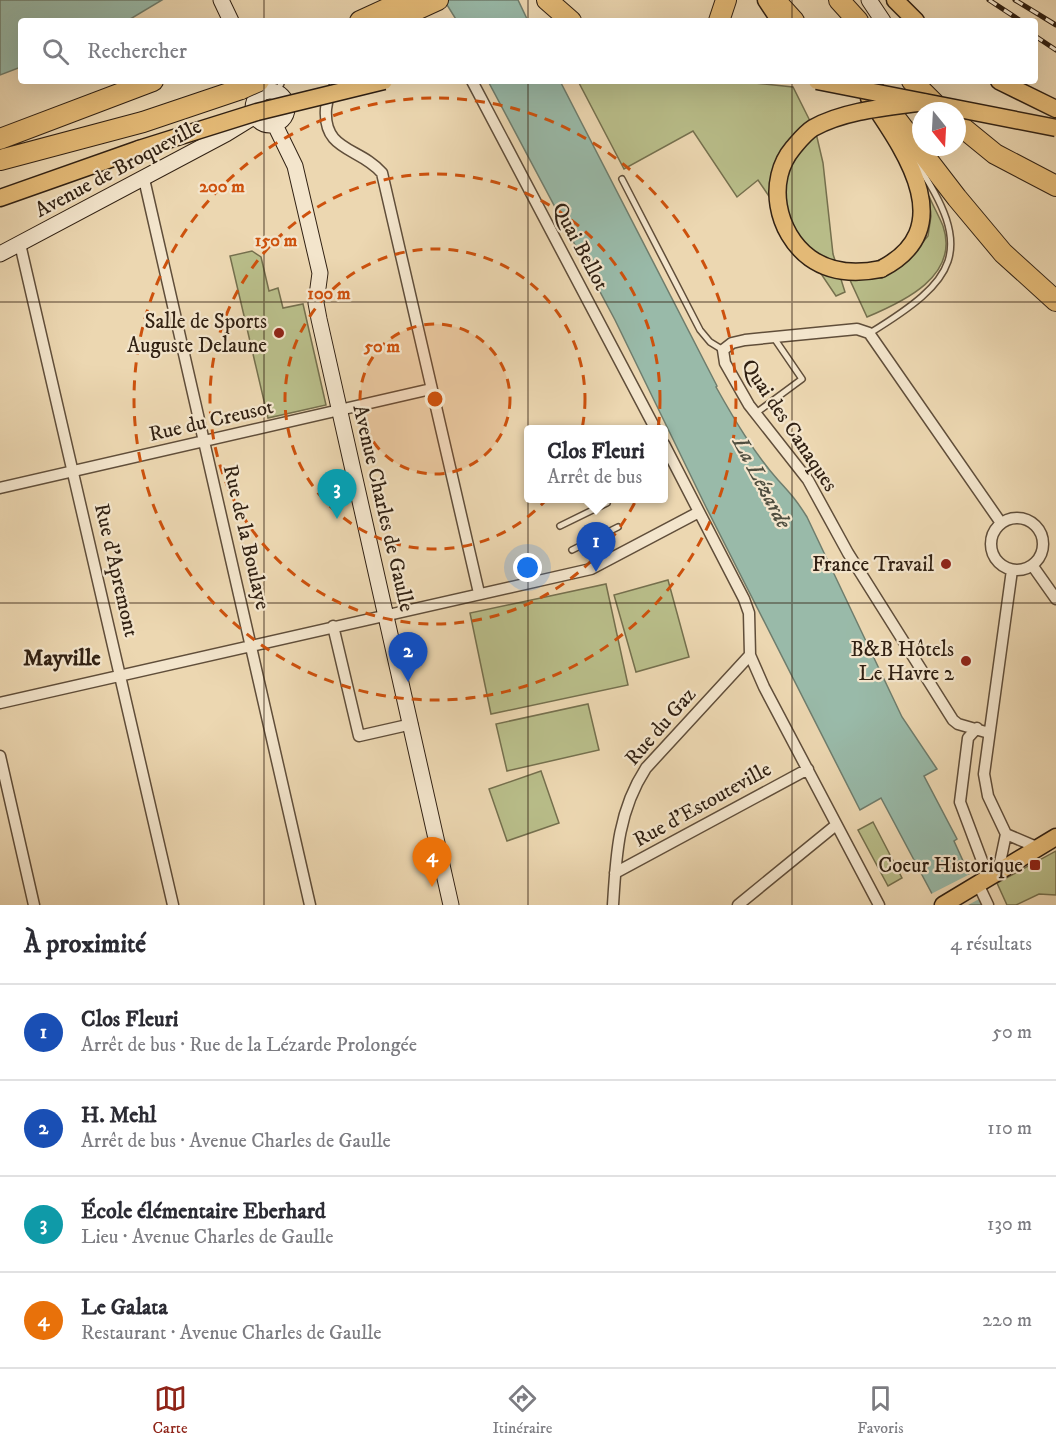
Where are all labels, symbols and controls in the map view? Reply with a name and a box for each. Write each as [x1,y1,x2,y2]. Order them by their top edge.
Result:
search box [18,18,1038,84]
icon: search [39,35,72,68]
text: Rechercher [87,38,187,65]
north arrow [912,102,966,156]
street label: Avenue de Broqueville [31,114,207,224]
text: 200 m [199,176,245,198]
street label: Quai Bellot [546,198,614,295]
text: 150 m [255,230,298,252]
text: 100 m [307,283,351,305]
place label: Salle de Sports Auguste Delaune [127,309,267,359]
marker: Salle de Sports Auguste Delaune [272,326,286,340]
text: 50 m [363,336,400,358]
street label: Quai des Canaques [735,354,843,497]
centre of rings [425,389,445,409]
street label: Rue du Creusot [146,394,276,448]
street label: Avenue Charles de Gaulle [347,402,420,615]
popup [524,425,668,503]
water label: La Lézarde [725,430,797,534]
text: Clos Fleuri [547,438,645,465]
street label: Rue de la Boulaye [217,462,275,613]
text: Arrêt de bus [547,465,642,490]
pin: 3 [318,470,356,519]
street label: Rue d'Apremont [88,501,144,640]
pin: 1 [576,522,616,572]
place label: France Travail [812,552,935,578]
your location [513,553,542,582]
marker: France Travail [939,557,953,571]
pin: 2 [388,632,428,682]
place label: B&B Hôtels Le Havre 2 [850,637,955,687]
district label: Mayville [23,645,101,672]
marker: B&B Hôtels Le Havre 2 [959,654,973,668]
street label: Rue du Gaz [620,682,702,771]
street label: Rue d'Estouteville [629,756,776,853]
pin: 4 [412,838,452,887]
place label: Coeur Historique [878,853,1023,879]
marker: Coeur Historique [1028,858,1042,872]
text: À proximité [24,928,146,961]
text: 4 résultats [950,932,1032,957]
text: Clos Fleuri [81,1006,179,1033]
text: 1 [40,1020,47,1045]
text: 50 m [992,1020,1032,1045]
text: Arrêt de bus · Rue de la Lézarde Prolongée [81,1033,417,1058]
text: H. Mehl [81,1102,156,1129]
text: 2 [39,1116,48,1141]
text: 110 m [987,1116,1032,1141]
text: Arrêt de bus · Avenue Charles de Gaulle [81,1129,391,1154]
text: École élémentaire Eberhard [81,1198,326,1225]
text: 3 [40,1212,47,1237]
text: 130 m [987,1212,1032,1237]
text: Lieu · Avenue Charles de Gaulle [81,1225,334,1250]
text: Le Galata [81,1294,168,1321]
text: 4 [38,1308,49,1333]
text: 220 m [982,1308,1032,1333]
text: Restaurant · Avenue Charles de Gaulle [81,1321,381,1346]
tab: Carte [152,1382,188,1438]
tab: Itinéraire [492,1382,552,1438]
tab: Favoris [857,1382,904,1438]

